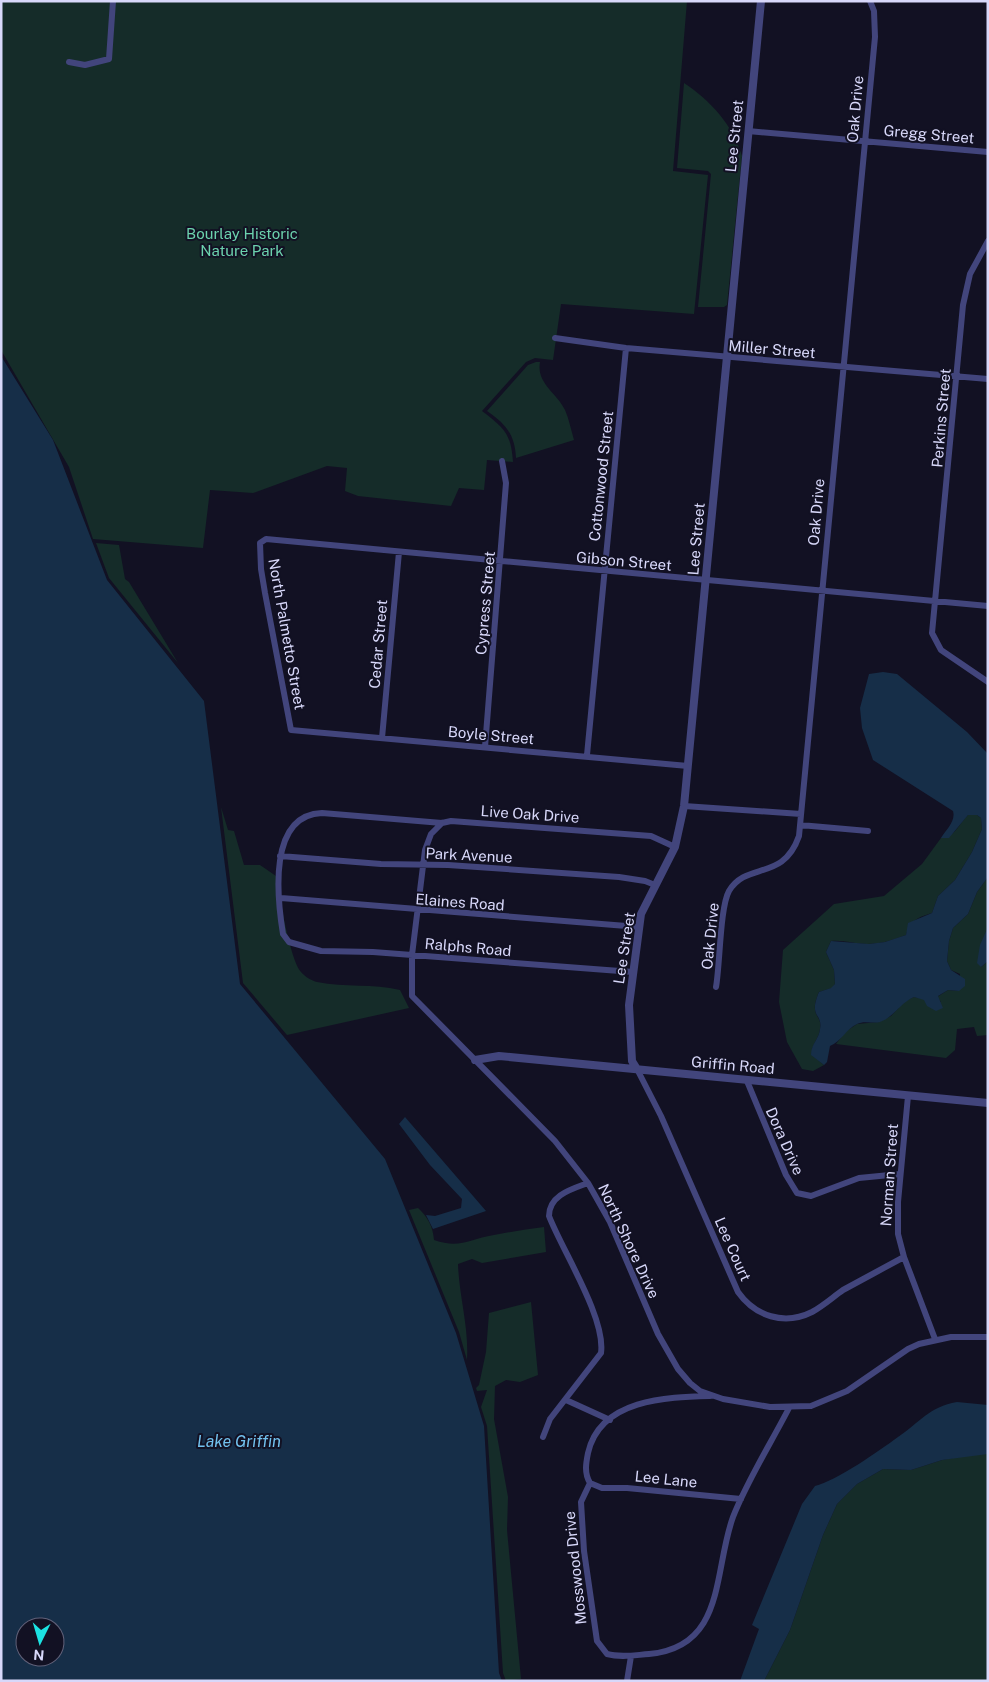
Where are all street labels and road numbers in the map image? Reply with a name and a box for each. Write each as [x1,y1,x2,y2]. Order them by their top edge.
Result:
street label: Oak Drive [844,75,866,143]
street label: Lee Street [722,99,746,173]
street label: Gregg Street [883,122,975,146]
street label: Miller Street [728,337,816,361]
street label: Perkins Street [928,367,954,468]
street label: Cottonwood Street [586,410,616,542]
street label: Oak Drive [805,478,827,546]
street label: Lee Street [684,502,708,576]
street label: Gibson Street [575,548,673,574]
street label: Cypress Street [472,550,498,656]
street label: North Palmetto Street [265,557,309,711]
street label: Cedar Street [366,599,390,689]
street label: Boyle Street [447,723,535,747]
street label: Live Oak Drive [480,802,580,826]
street label: Park Avenue [425,844,513,866]
street label: Elaines Road [415,890,505,914]
street label: Oak Drive [698,902,722,970]
street label: Lee Street [610,911,638,985]
street label: Ralphs Road [424,935,512,959]
street label: Griffin Road [691,1053,775,1077]
street label: Dora Drive [763,1105,807,1177]
street label: Norman Street [877,1123,901,1227]
street label: North Shore Drive [595,1181,663,1301]
street label: Lee Court [711,1214,755,1284]
street label: Lee Lane [634,1467,698,1491]
street label: Mosswood Drive [561,1511,589,1625]

